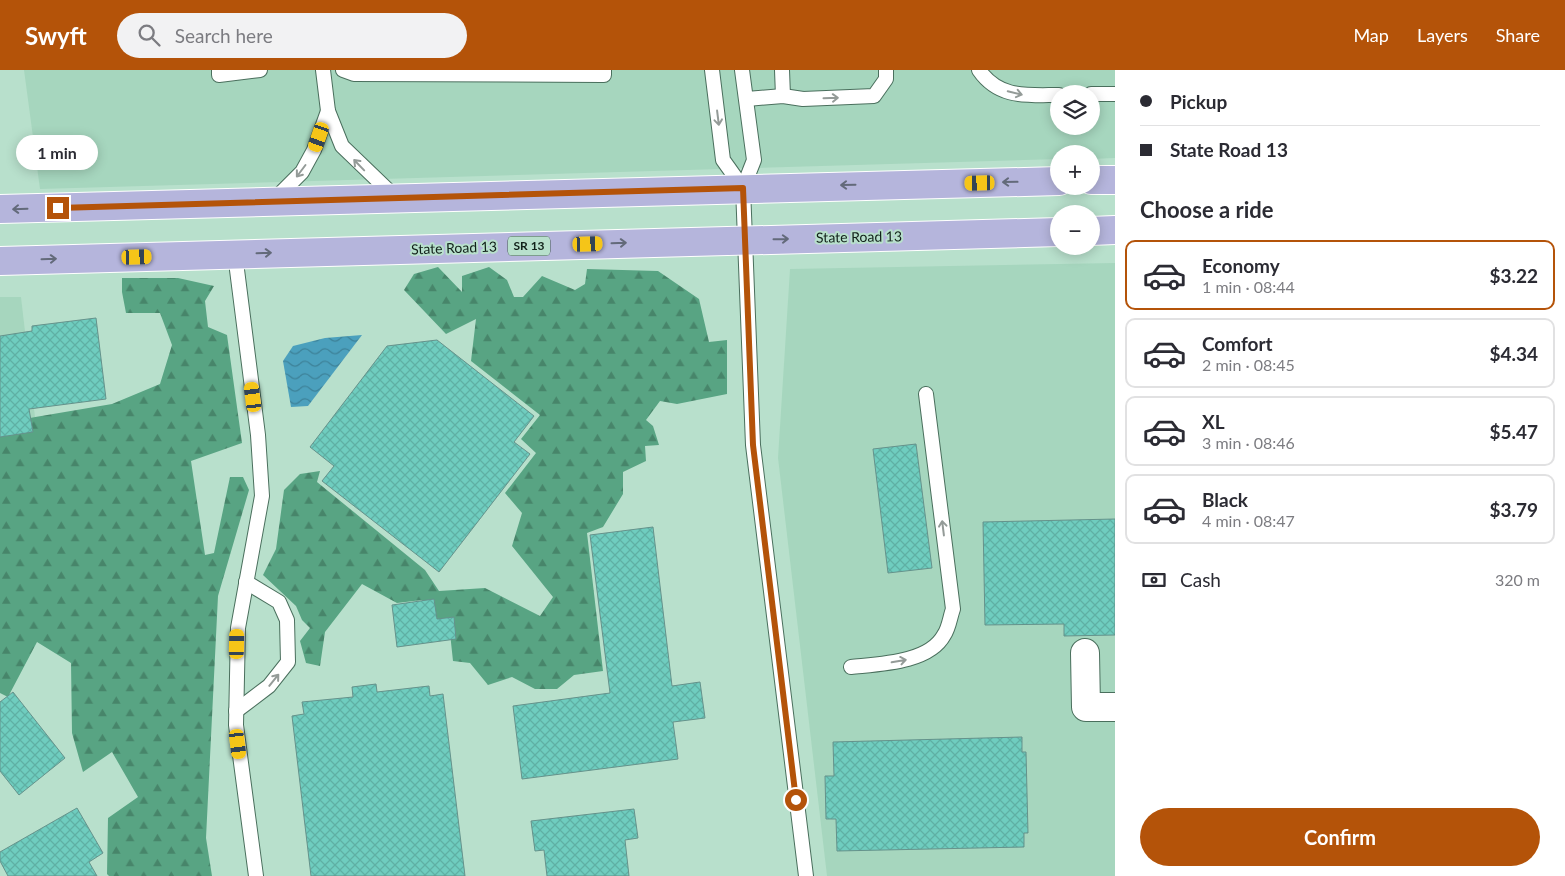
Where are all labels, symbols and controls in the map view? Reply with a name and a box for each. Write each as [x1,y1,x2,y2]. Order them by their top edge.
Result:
search box [117,13,467,58]
text: Swyft [25,21,87,50]
icon: search [135,21,163,49]
text: Search here [175,24,273,47]
text: Map [1353,24,1389,46]
text: Layers [1417,24,1468,46]
text: Share [1496,24,1540,46]
map controls [1050,85,1100,255]
button: layers [1050,85,1100,135]
one-way arrow [1006,89,1022,98]
text: Pickup [1170,90,1227,113]
one-way arrow [823,93,839,102]
one-way arrow [713,110,723,126]
car [307,120,330,154]
callout: 1 min [17,136,99,170]
text: State Road 13 [1170,138,1288,161]
text: 1 min [37,143,77,162]
button: + [1050,145,1100,195]
one-way arrow [353,158,365,171]
one-way arrow [295,164,306,177]
car [964,175,995,191]
one-way arrow [1002,177,1018,187]
one-way arrow [840,181,856,190]
text: Choose a ride [1140,196,1274,223]
route end [47,197,69,219]
one-way arrow [13,204,29,214]
button: − [1050,205,1100,255]
street label: State Road 13 [816,227,902,246]
one-way arrow [772,234,789,244]
car [572,236,603,252]
road number: SR 13 [508,237,550,256]
street label: State Road 13 [411,238,497,257]
one-way arrow [610,239,626,248]
car [121,249,152,265]
one-way arrow [255,249,271,258]
icon: car [1142,253,1187,298]
text: Economy [1202,254,1280,277]
one-way arrow [40,255,56,264]
text: $3.22 [1489,264,1538,287]
text: 1 min · 08:44 [1202,277,1295,296]
icon: car [1142,331,1187,376]
text: Comfort [1202,332,1273,355]
text: $4.34 [1489,342,1538,365]
text: 2 min · 08:45 [1202,355,1295,374]
car [243,381,262,413]
icon: car [1142,409,1187,454]
text: XL [1202,410,1225,433]
text: $5.47 [1489,420,1538,443]
text: 3 min · 08:46 [1202,433,1295,452]
icon: car [1142,487,1187,532]
text: Black [1202,488,1248,511]
text: $3.79 [1489,498,1538,521]
text: 4 min · 08:47 [1202,511,1295,530]
one-way arrow [938,520,948,536]
icon: cash [1140,566,1168,594]
text: Cash [1180,568,1221,591]
text: 320 m [1495,570,1540,589]
car [229,629,244,659]
one-way arrow [891,656,907,666]
one-way arrow [268,674,279,687]
car [228,728,247,760]
route start [785,789,807,811]
button: Confirm [1140,808,1540,866]

